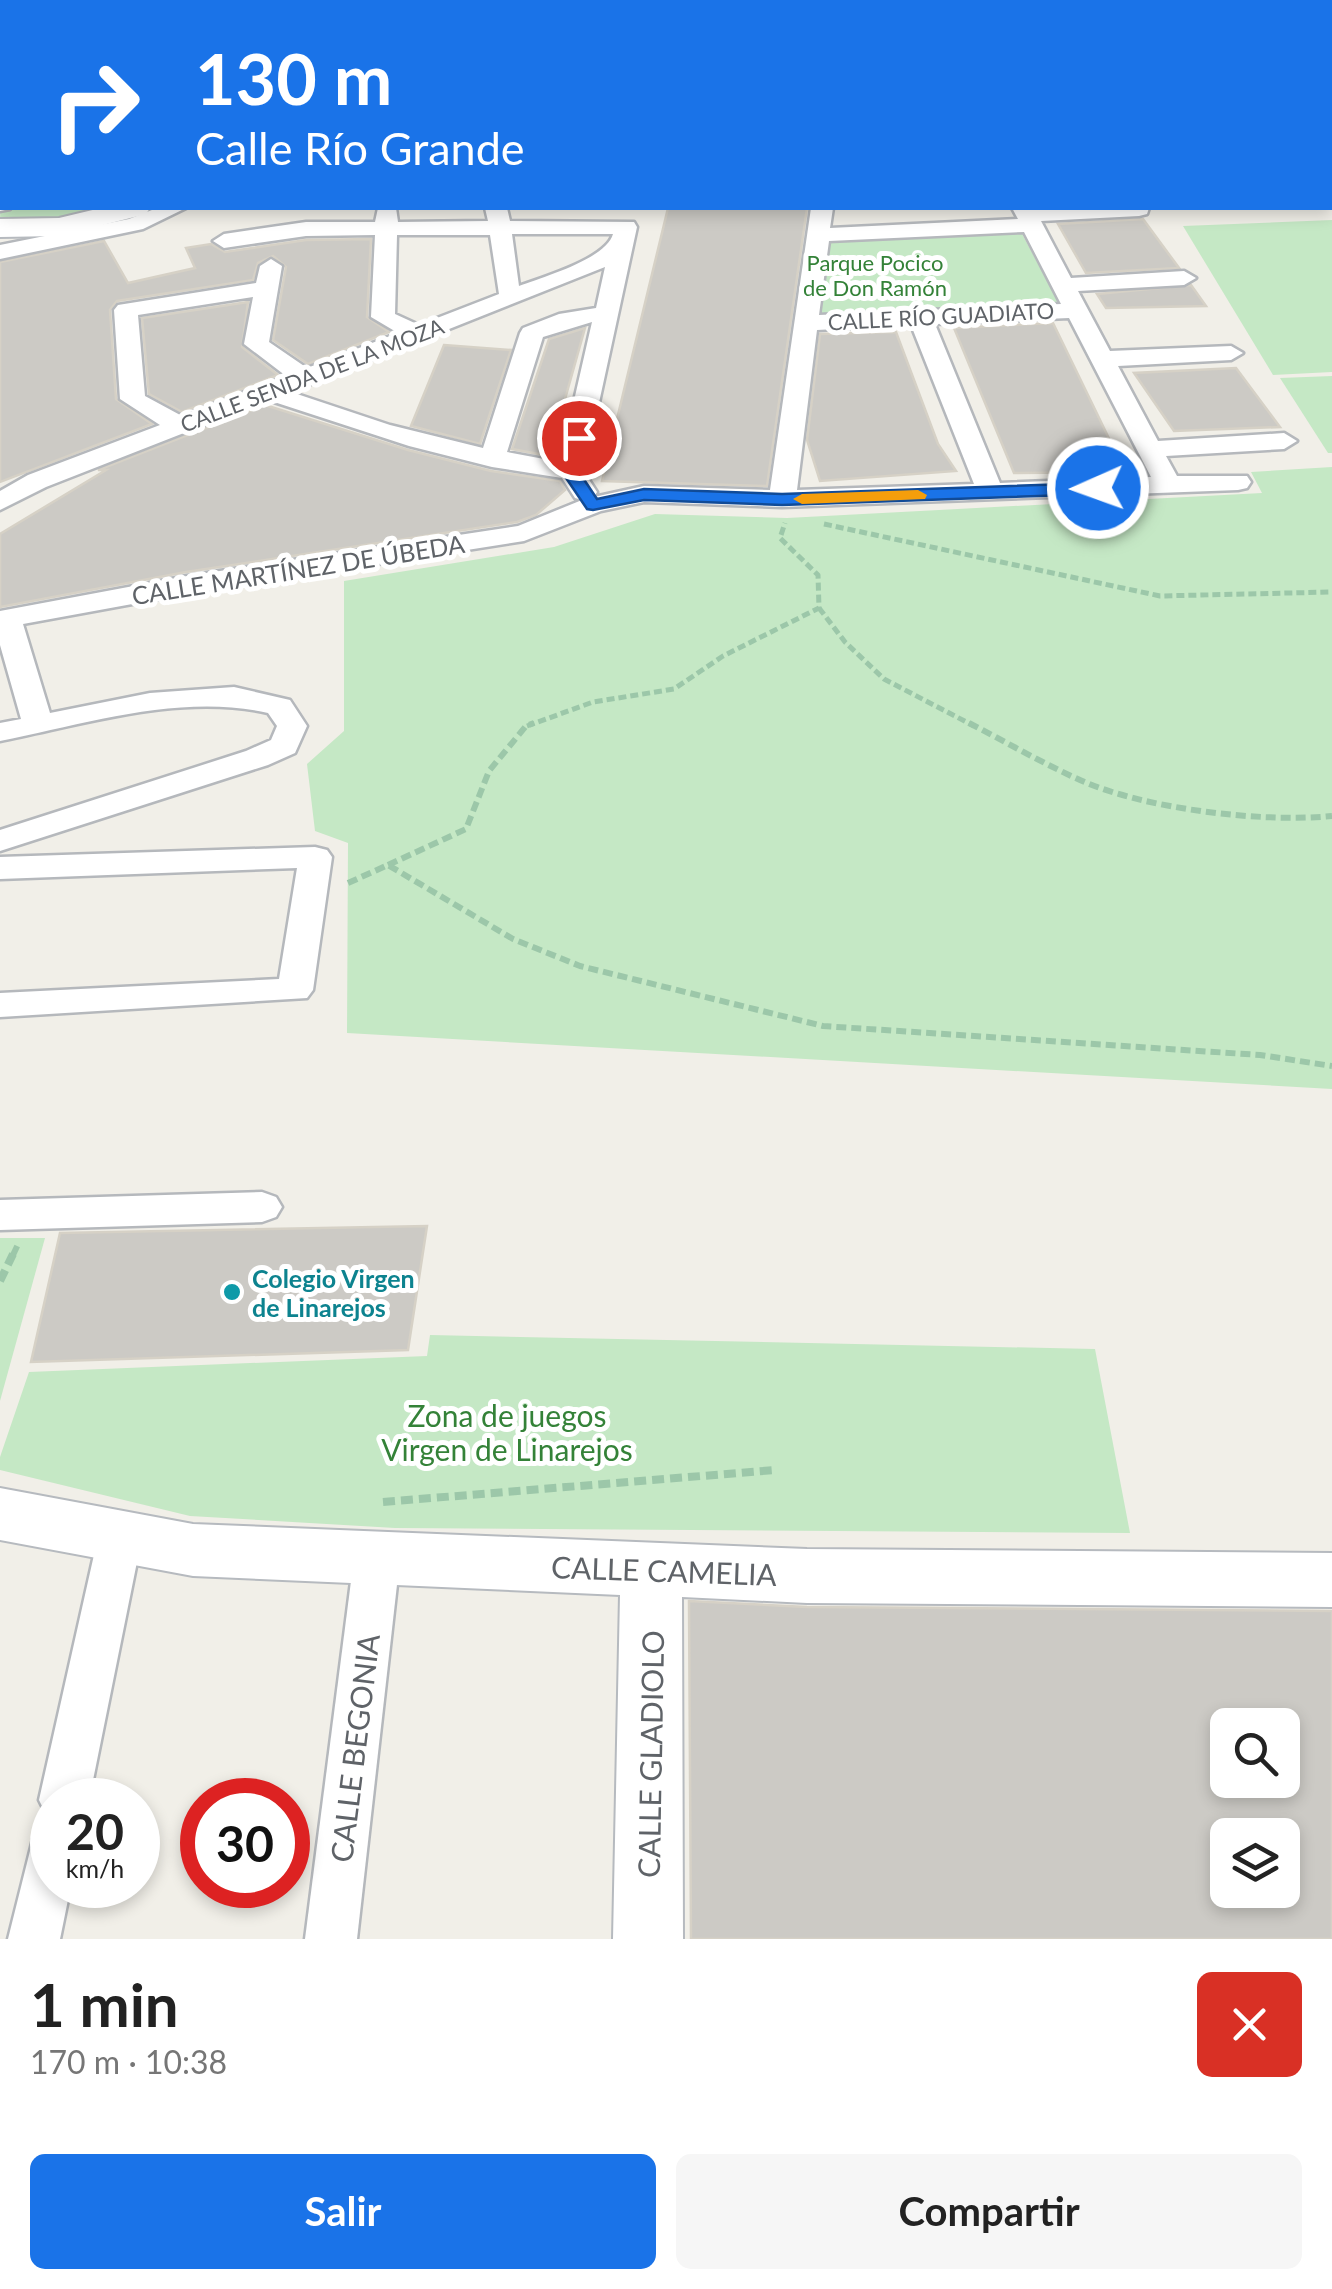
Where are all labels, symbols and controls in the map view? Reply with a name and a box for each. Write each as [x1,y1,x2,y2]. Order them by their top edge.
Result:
text: 130 m [195,36,392,120]
icon: right [30,40,160,170]
text: Calle Río Grande [195,121,525,175]
park label: Parque Pocico de Don Ramón [803,249,947,301]
street label: CALLE RÍO GUADIATO [827,297,1055,335]
street label: CALLE SENDA DE LA MOZA [176,312,448,438]
pin [537,396,622,481]
icon: arrive [552,411,607,466]
position arrow [1046,436,1150,540]
street label: CALLE MARTÍNEZ DE ÚBEDA [130,528,467,610]
place label: Colegio Virgen de Linarejos [252,1263,415,1322]
marker: Colegio Virgen de Linarejos [221,1281,243,1303]
park label: Zona de juegos Virgen de Linarejos [381,1397,633,1467]
street label: CALLE CAMELIA [551,1548,778,1592]
street label: CALLE GLADIOLO [630,1630,670,1878]
street label: CALLE BEGONIA [322,1631,386,1864]
map controls [1210,1708,1300,1908]
button: search [1210,1708,1300,1798]
speed limit sign: 30 [180,1778,310,1908]
text: 20 [66,1801,124,1861]
button: layers [1210,1818,1300,1908]
text: km/h [66,1853,124,1883]
text: 1 min [30,1968,179,2040]
button: close [1197,1972,1302,2077]
text: 170 m · 10:38 [30,2042,227,2081]
button: Salir [30,2154,656,2269]
button: Compartir [676,2154,1302,2269]

